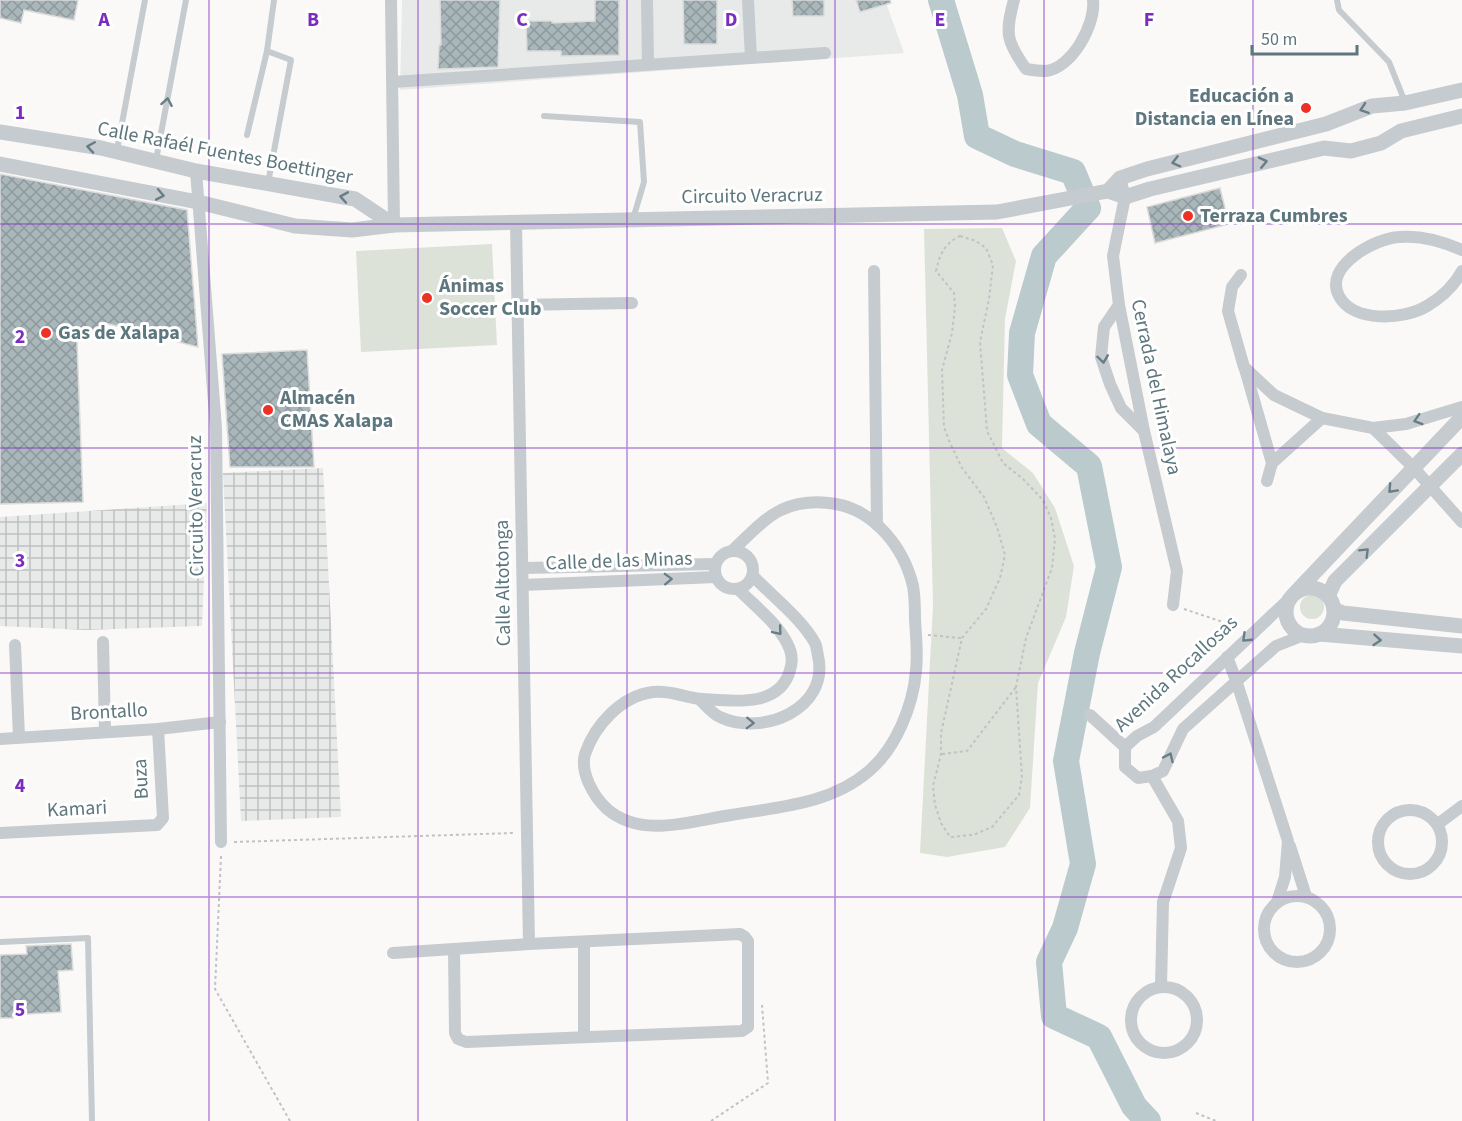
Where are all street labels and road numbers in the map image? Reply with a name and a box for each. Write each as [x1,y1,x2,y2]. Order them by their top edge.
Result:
street label: Calle Rafaél Fuentes Boettinger [95,114,355,192]
street label: Circuito Veracruz [681,181,823,211]
street label: Cerrada del Himalaya [1124,297,1188,477]
street label: Circuito Veracruz [181,435,211,577]
street label: Calle Altotonga [488,519,518,647]
street label: Calle de las Minas [545,544,693,578]
street label: Avenida Rocallosas [1108,609,1244,739]
street label: Brontallo [69,696,149,728]
street label: Buza [126,758,156,800]
street label: Kamari [46,793,108,825]

